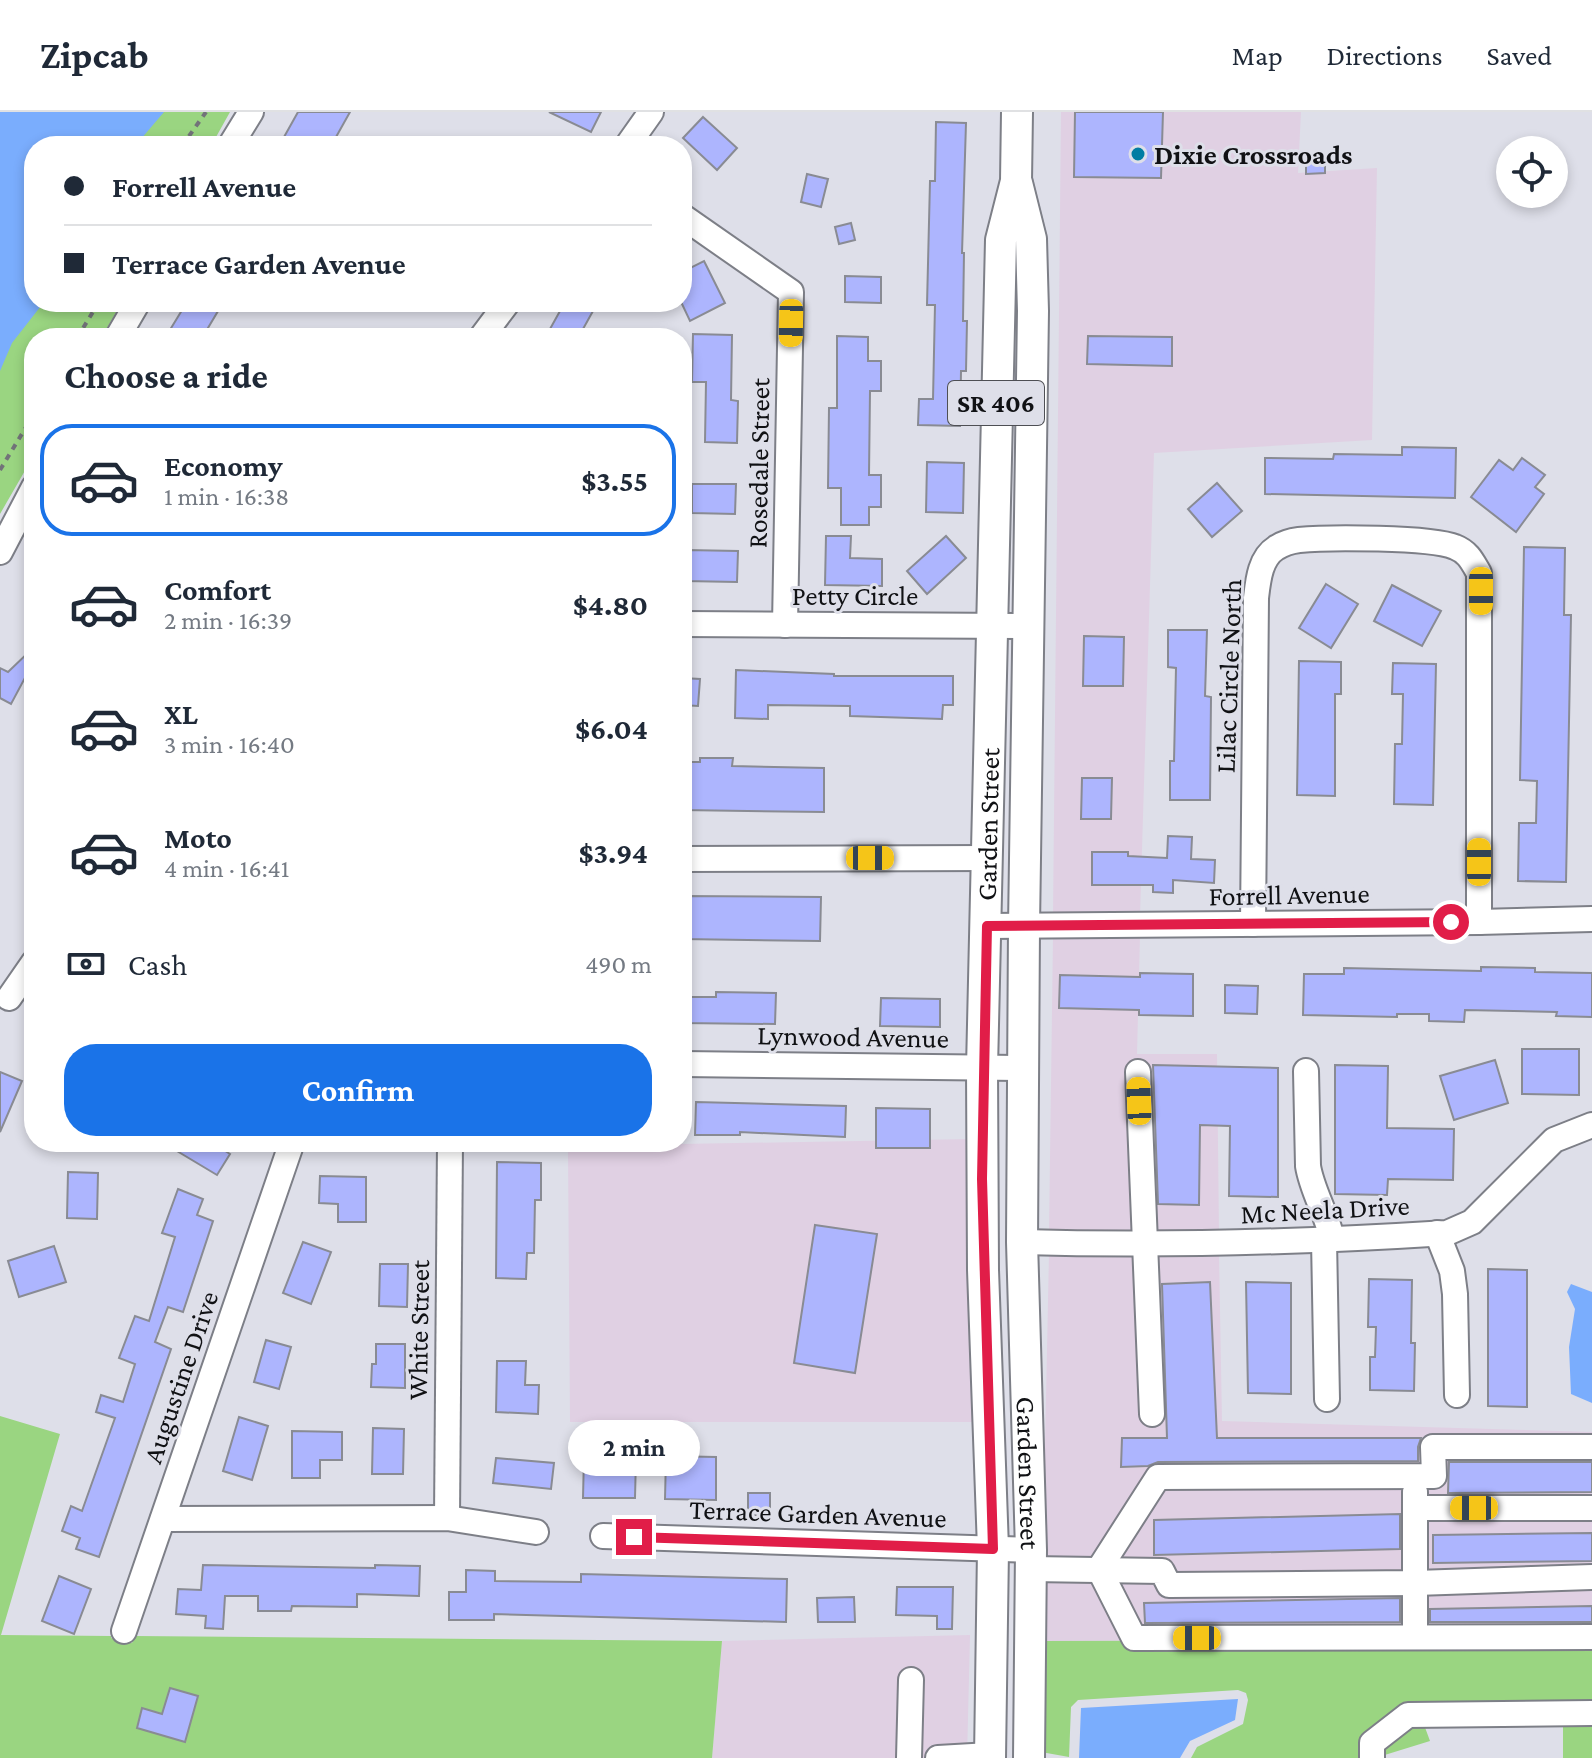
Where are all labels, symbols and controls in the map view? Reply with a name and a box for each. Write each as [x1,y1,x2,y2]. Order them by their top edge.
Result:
text: Zipcab [40,34,149,76]
text: Map [1232,40,1283,71]
text: Directions [1327,40,1442,71]
text: Saved [1486,40,1552,71]
map controls [1496,136,1568,208]
button: locate [1496,136,1568,208]
place label: Dixie Crossroads [1154,139,1352,170]
marker: Dixie Crossroads [1129,145,1147,163]
text: Forrell Avenue [112,170,296,203]
text: Terrace Garden Avenue [112,247,406,280]
car [779,299,803,347]
text: Choose a ride [64,356,268,396]
street label: Rosedale Street [742,377,775,549]
road number: SR 406 [948,381,1044,425]
icon: car [68,444,140,516]
text: Economy [164,449,283,482]
text: $3.55 [581,464,648,497]
text: 1 min · 16:38 [164,482,289,511]
car [1469,567,1493,615]
icon: car [68,568,140,640]
text: Comfort [164,573,271,606]
street label: Lilac Circle North [1210,578,1247,774]
street label: Petty Circle [792,580,918,611]
text: $4.80 [573,588,648,621]
text: 2 min · 16:39 [164,606,292,635]
icon: car [68,692,140,764]
text: XL [164,697,198,730]
text: $6.04 [575,712,648,745]
text: 3 min · 16:40 [164,730,295,759]
street label: Garden Street [971,747,1005,901]
icon: car [68,816,140,888]
text: Moto [164,821,232,854]
text: $3.94 [578,836,648,869]
car [1467,838,1491,886]
car [846,846,894,870]
text: 4 min · 16:41 [164,854,290,883]
street label: Forrell Avenue [1208,878,1370,911]
route start [1433,904,1469,940]
icon: cash [64,942,108,986]
text: Cash [128,948,187,981]
text: 490 m [585,950,652,979]
street label: Lynwood Avenue [757,1019,949,1054]
button: Confirm [64,1044,652,1136]
car [1126,1077,1152,1125]
street label: Mc Neela Drive [1240,1190,1410,1229]
street label: White Street [402,1259,435,1400]
street label: Augustine Drive [137,1287,224,1467]
street label: Garden Street [1011,1396,1046,1551]
callout: 2 min [568,1421,700,1477]
text: 2 min [603,1433,665,1462]
street label: Terrace Garden Avenue [689,1494,947,1533]
car [1450,1496,1498,1520]
route end [616,1519,652,1555]
car [1173,1626,1221,1650]

